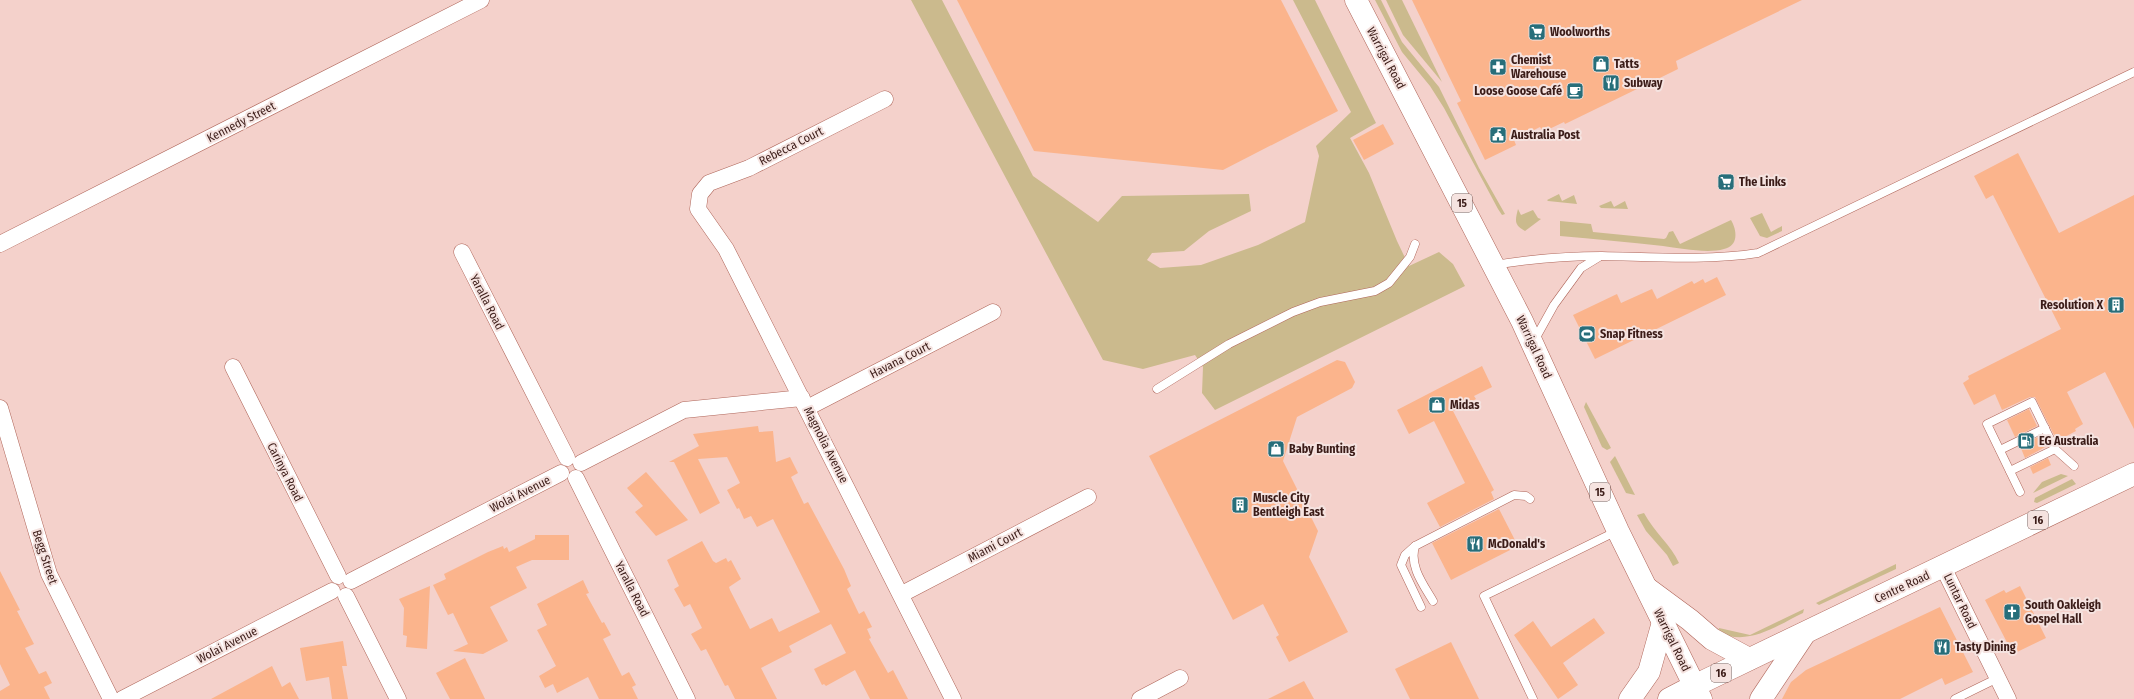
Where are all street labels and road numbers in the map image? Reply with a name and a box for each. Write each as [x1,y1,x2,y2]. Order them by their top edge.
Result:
street label: Warrigal Road [1364,25,1408,91]
street label: Kennedy Street [204,99,278,145]
street label: Rebecca Court [757,124,825,168]
road number: 15 [1452,194,1472,212]
street label: Yaralla Road [467,272,507,332]
street label: Warrigal Road [1513,313,1555,381]
street label: Havana Court [868,339,932,381]
street label: Magnolia Avenue [801,405,851,485]
street label: Carinya Road [264,440,306,504]
street label: Wolai Avenue [487,473,553,515]
road number: 15 [1590,483,1610,501]
road number: 16 [2028,511,2048,529]
street label: Miami Court [966,525,1024,565]
street label: Begg Street [30,528,60,586]
street label: Yaralla Road [612,559,652,619]
street label: Centre Road [1872,568,1932,606]
street label: Luntar Road [1941,571,1979,631]
street label: Warrigal Road [1651,606,1693,674]
street label: Wolai Avenue [194,624,260,666]
road number: 16 [1711,664,1731,682]

